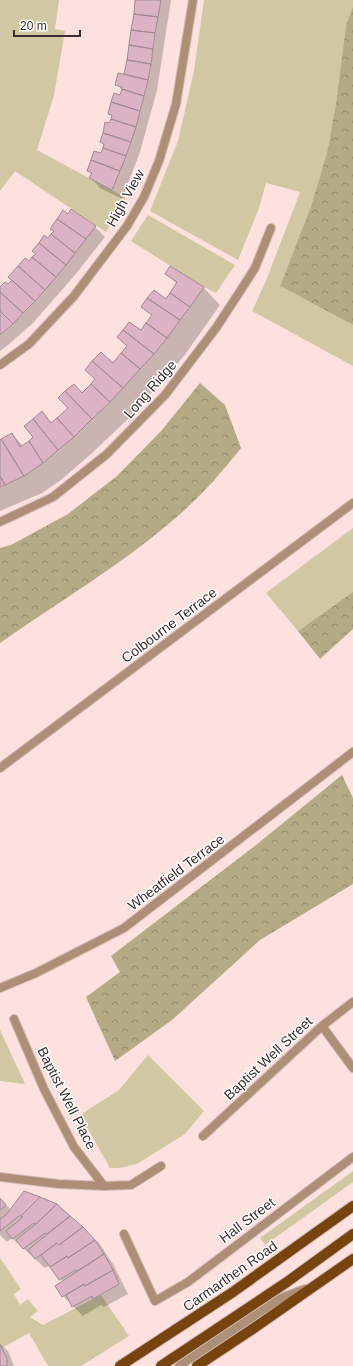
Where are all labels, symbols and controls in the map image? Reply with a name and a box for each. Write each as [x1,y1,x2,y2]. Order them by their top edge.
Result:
scale bar [14,12,80,38]
text: 20 m [20,19,47,33]
street label: High View [103,166,148,229]
street label: Long Ridge [120,357,180,421]
street label: Colbourne Terrace [118,584,220,666]
street label: Wheatfield Terrace [125,830,227,913]
street label: Baptist Well Street [221,1013,316,1103]
street label: Baptist Well Place [34,1044,100,1152]
street label: Hall Street [216,1194,278,1246]
street label: Carmarthen Road [180,1238,280,1314]

